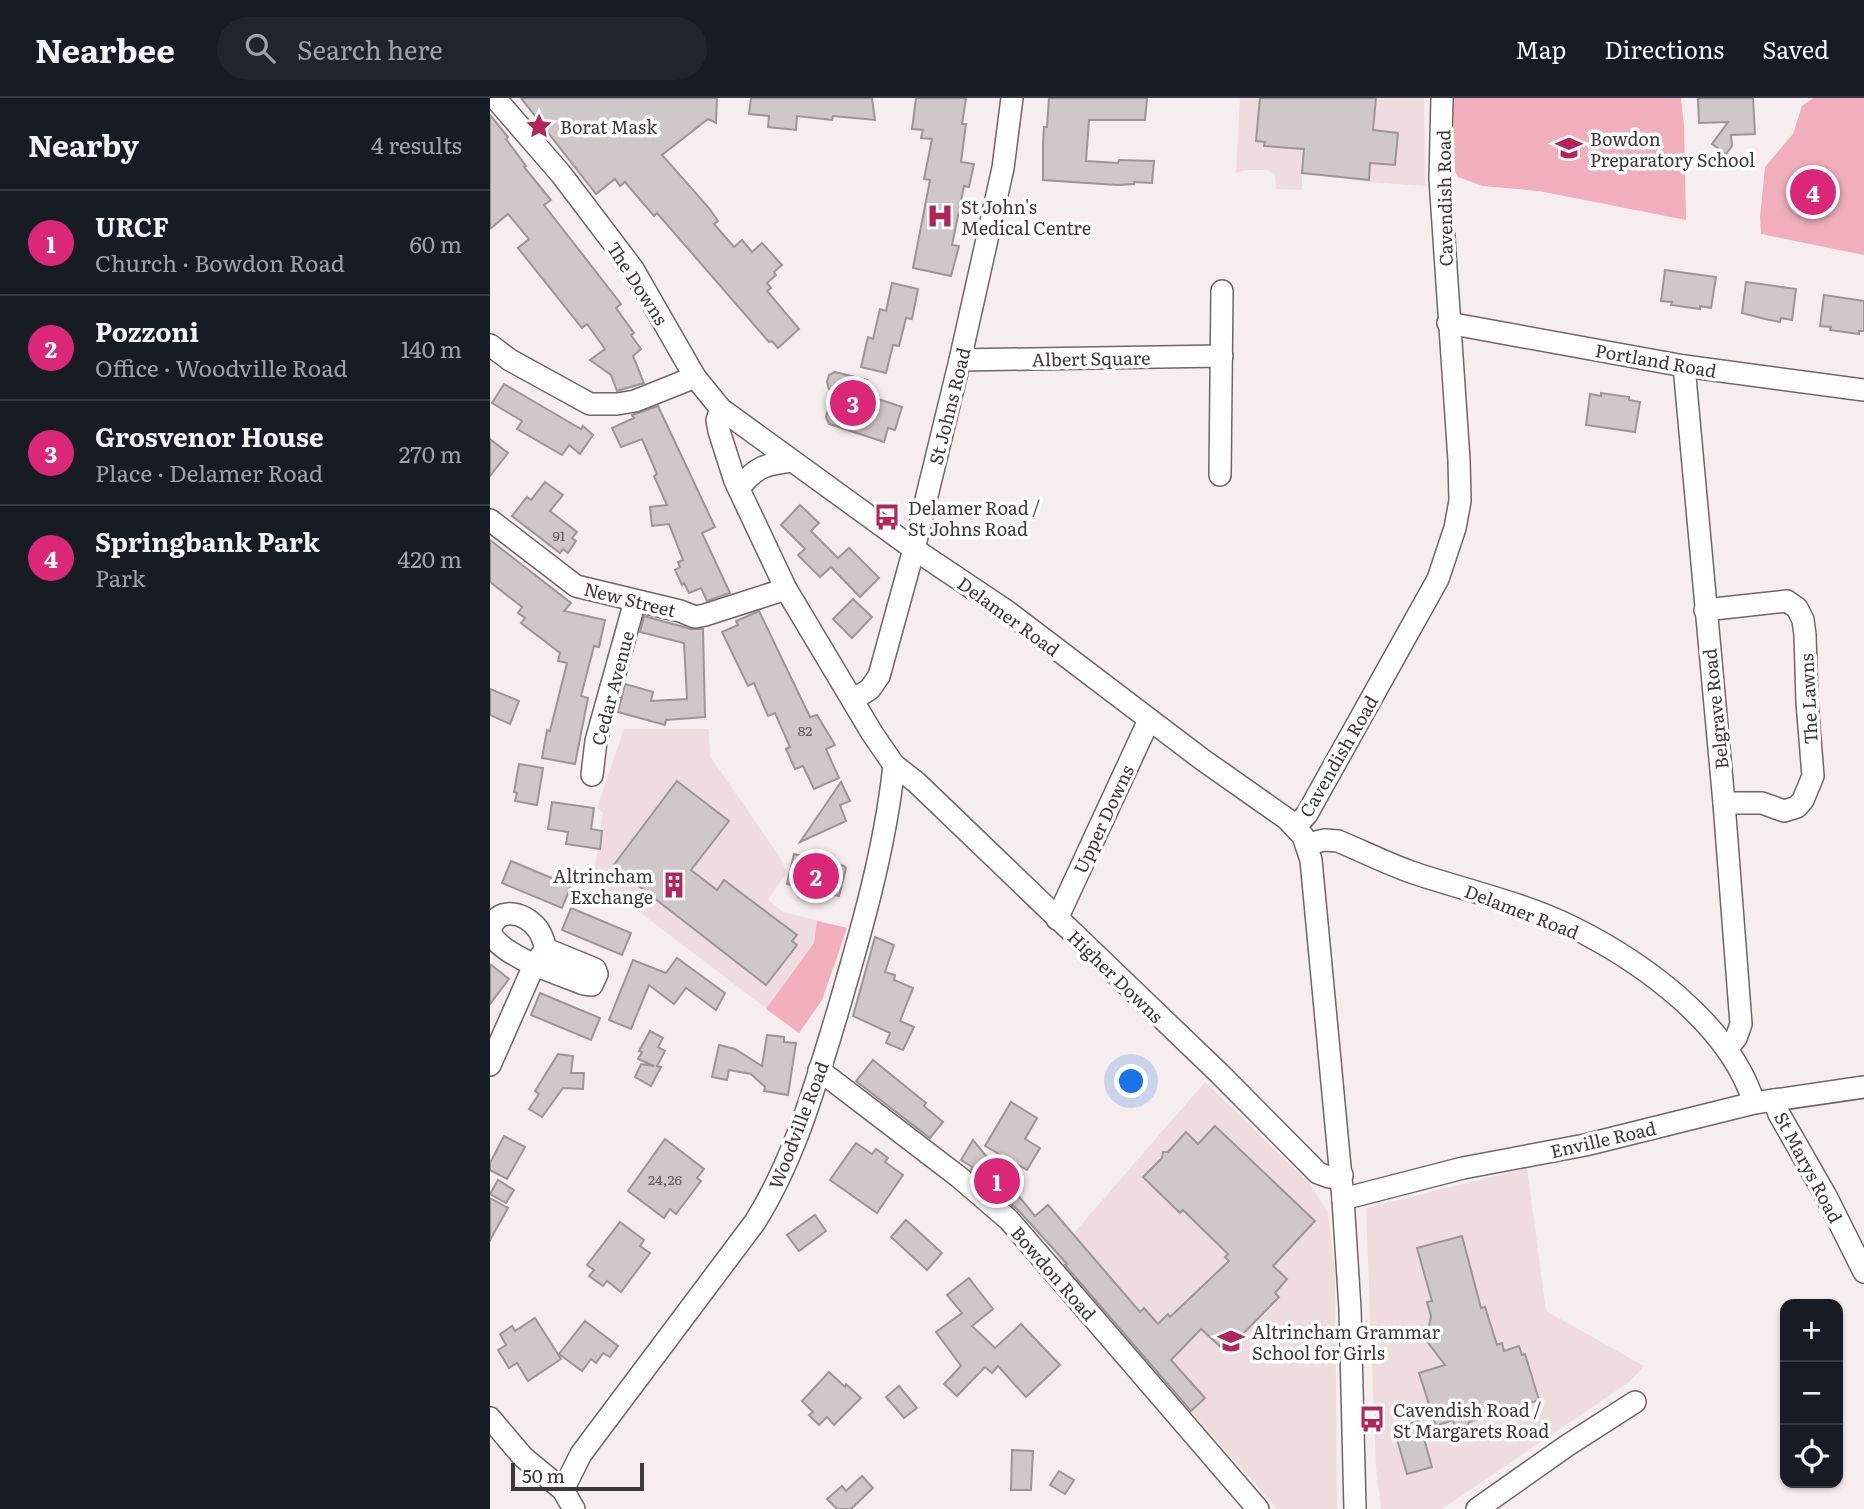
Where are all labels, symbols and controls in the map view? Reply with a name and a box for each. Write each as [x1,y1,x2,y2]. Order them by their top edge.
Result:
search box [217,17,707,80]
text: Nearbee [35,24,175,73]
icon: search [241,29,279,67]
text: Search here [297,29,443,68]
text: Map [1515,31,1566,66]
text: Directions [1604,31,1724,66]
text: Saved [1762,31,1829,66]
place icon: Borat Mask [524,111,554,141]
place label: Borat Mask [560,113,658,140]
text: Nearby [28,122,139,166]
place label: Bowdon Preparatory School [1590,125,1755,173]
text: 4 results [371,127,462,161]
street label: Cavendish Road [1429,129,1459,267]
school or university icon: Bowdon Preparatory School [1554,133,1584,163]
pin: 4 [1790,166,1836,218]
place label: St John's Medical Centre [961,193,1091,241]
hospital icon: St John's Medical Centre [925,201,955,231]
text: URCF [95,206,169,245]
text: 1 [46,226,56,260]
text: 60 m [409,226,462,260]
street label: The Downs [601,236,675,330]
text: Church · Bowdon Road [95,245,345,279]
text: Pozzoni [95,311,199,350]
text: 2 [45,331,57,365]
text: 140 m [401,331,462,365]
street label: Portland Road [1593,336,1719,384]
street label: Albert Square [1031,343,1151,373]
street label: St Johns Road [921,345,977,467]
text: Office · Woodville Road [95,350,348,384]
pin: 3 [830,377,876,429]
text: Grosvenor House [95,416,324,455]
text: 3 [45,436,57,470]
text: 270 m [399,436,462,470]
text: Place · Delamer Road [95,455,323,489]
place label: Delamer Road / St Johns Road [908,494,1040,542]
bus stop icon: Delamer Road / St Johns Road [872,502,902,532]
text: Springbank Park [95,521,320,560]
house number: 91 [552,525,566,545]
text: 4 [44,541,58,575]
text: 420 m [397,541,462,575]
text: Park [95,560,145,594]
street label: Delamer Road [952,570,1066,662]
street label: New Street [581,575,680,624]
street label: Cedar Avenue [584,628,640,748]
street label: Belgrave Road [1695,647,1735,771]
street label: The Lawns [1792,653,1824,745]
street label: Cavendish Road [1292,690,1384,822]
house number: 82 [798,720,812,740]
street label: Upper Downs [1066,760,1140,878]
pin: 2 [793,850,839,902]
place label: Altrincham Exchange [553,862,653,910]
building icon: Altrincham Exchange [659,870,689,900]
street label: Delamer Road [1461,877,1583,945]
street label: Higher Downs [1062,923,1170,1029]
street label: Woodville Road [761,1057,835,1193]
your location [1114,1064,1148,1098]
street label: St Marys Road [1768,1107,1850,1227]
street label: Enville Road [1547,1114,1659,1164]
pin: 1 [974,1155,1020,1207]
house number: 24,26 [648,1169,682,1189]
street label: Bowdon Road [1005,1220,1103,1326]
map controls [1780,1299,1843,1488]
button: + [1780,1299,1843,1362]
place label: Altrincham Grammar School for Girls [1252,1318,1440,1366]
school or university icon: Altrincham Grammar School for Girls [1216,1326,1246,1356]
button: − [1780,1362,1843,1425]
place label: Cavendish Road / St Margarets Road [1393,1396,1549,1444]
bus stop icon: Cavendish Road / St Margarets Road [1357,1404,1387,1434]
button: locate [1780,1425,1843,1488]
scale bar [511,1460,644,1492]
text: 50 m [522,1461,565,1489]

